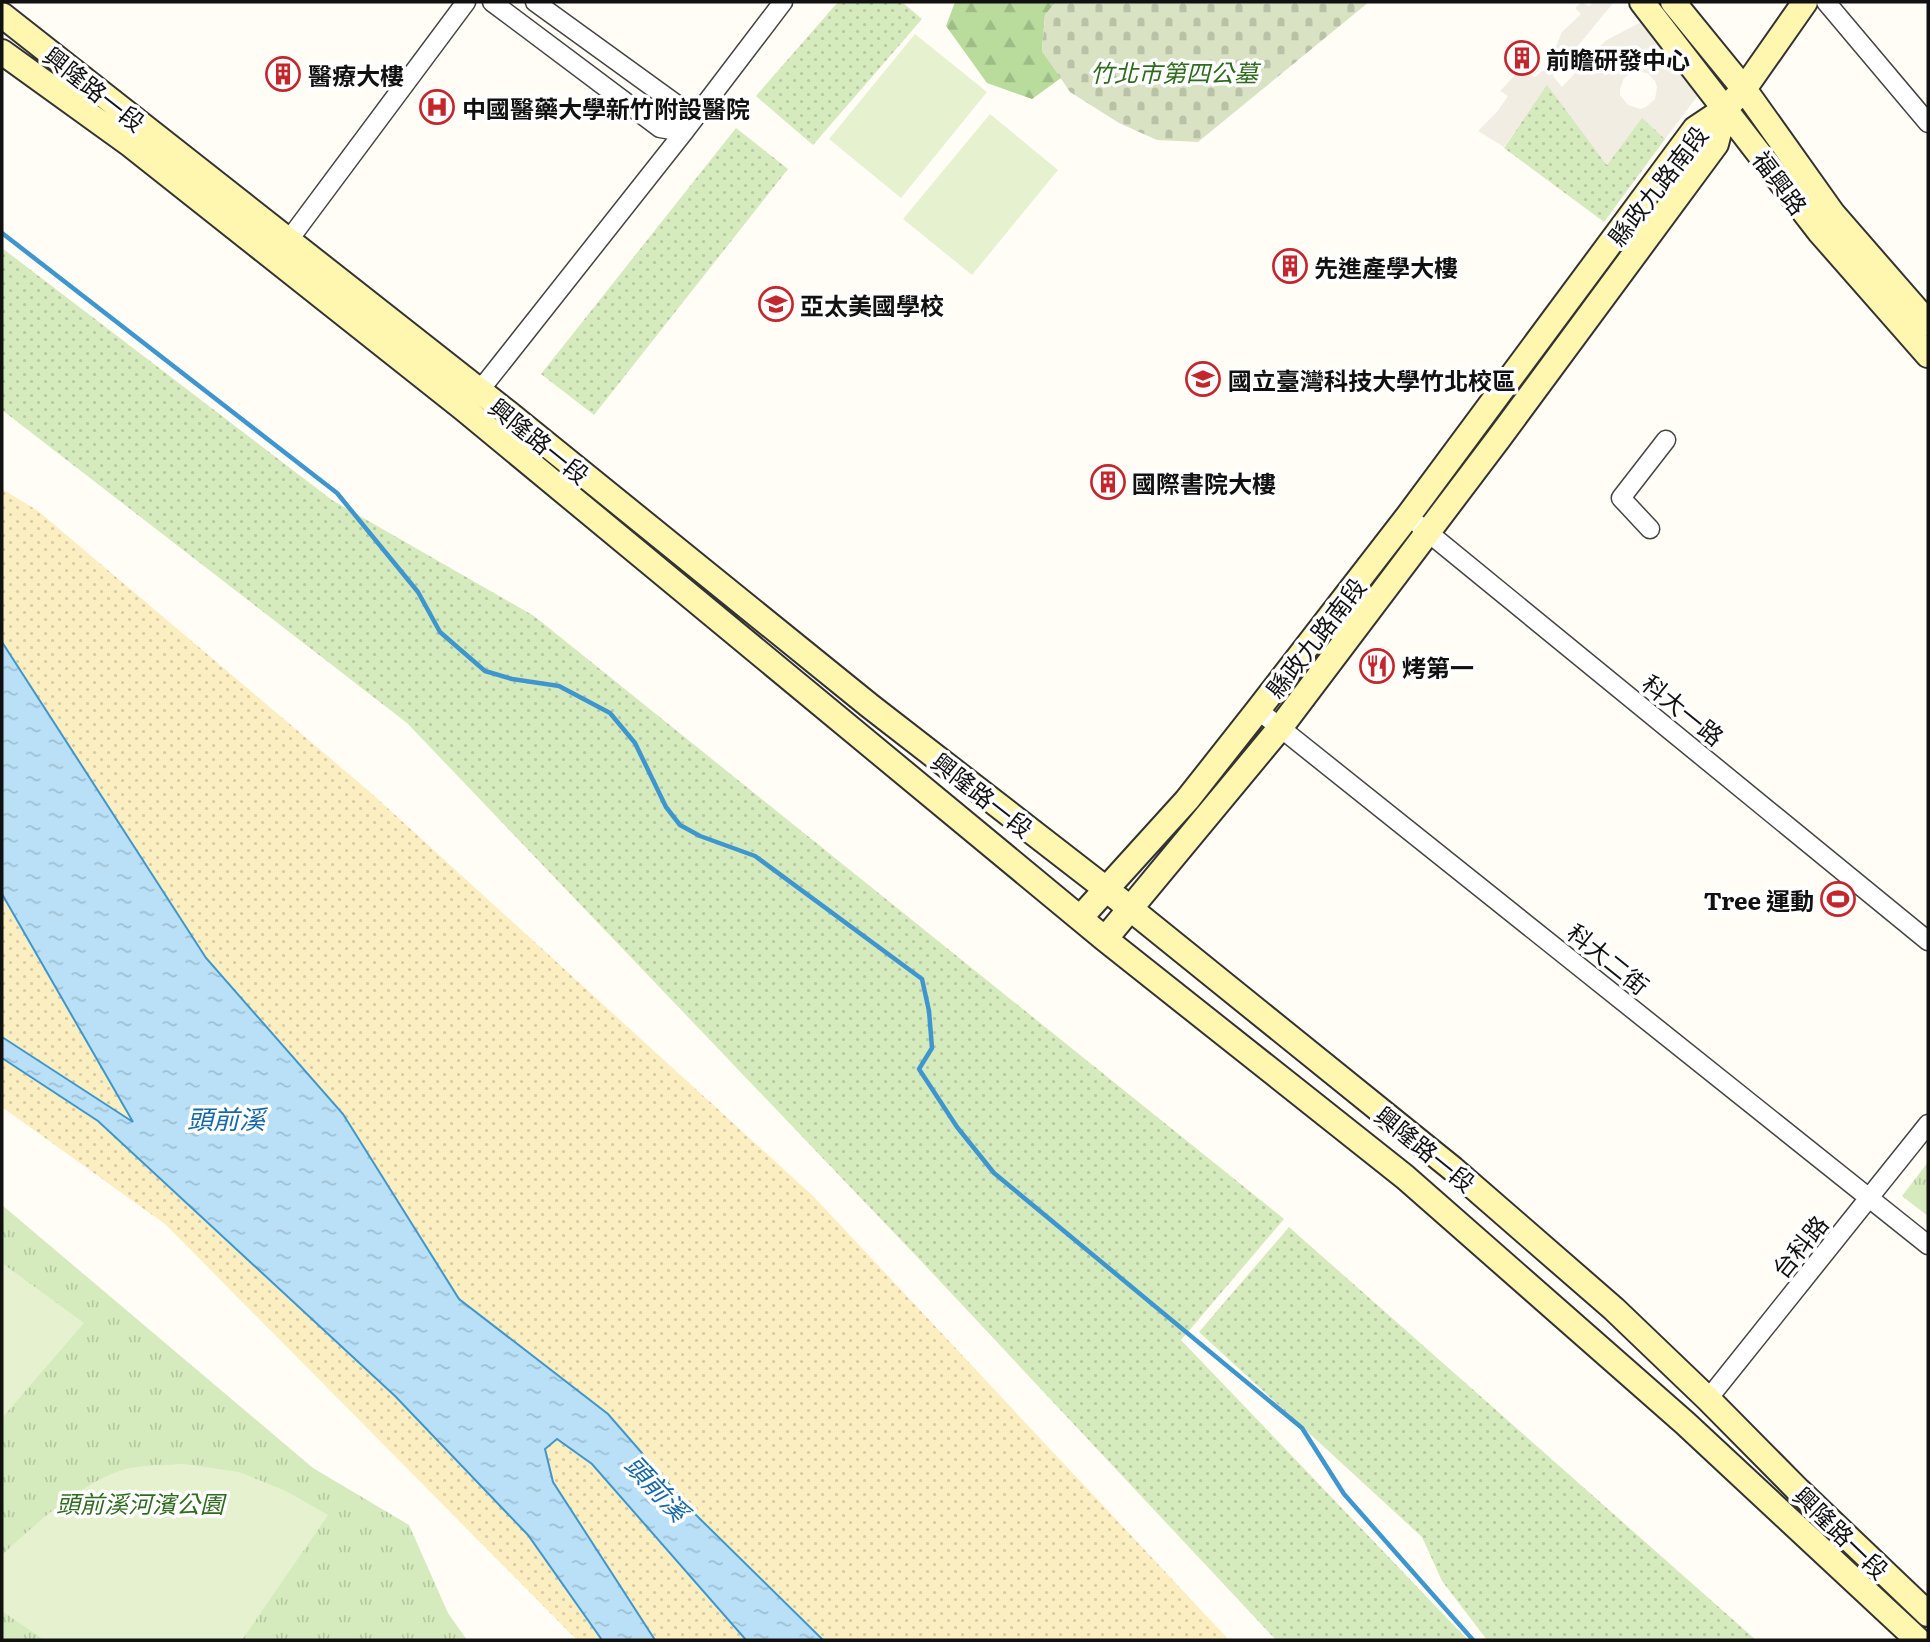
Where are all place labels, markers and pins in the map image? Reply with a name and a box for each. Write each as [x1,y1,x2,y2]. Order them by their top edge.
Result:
building icon: 前瞻研發中心 [1503,39,1541,77]
place label: 前瞻研發中心 [1546,41,1690,76]
building icon: 醫療大樓 [264,55,302,93]
place label: 醫療大樓 [308,57,404,92]
hospital icon: 中國醫藥大學新竹附設醫院 [418,88,456,126]
place label: 中國醫藥大學新竹附設醫院 [462,90,750,125]
building icon: 先進產學大樓 [1271,247,1309,285]
place label: 先進產學大樓 [1314,249,1458,284]
school or university icon: 亞太美國學校 [757,285,795,323]
place label: 亞太美國學校 [800,287,944,322]
school or university icon: 國立臺灣科技大學竹北校區 [1184,360,1222,398]
place label: 國立臺灣科技大學竹北校區 [1228,362,1516,397]
building icon: 國際書院大樓 [1089,463,1127,501]
place label: 國際書院大樓 [1132,465,1276,500]
restaurant icon: 烤第一 [1358,647,1396,685]
place label: 烤第一 [1402,649,1474,684]
sports icon: Tree 運動 [1819,880,1857,918]
place label: Tree 運動 [1704,882,1814,917]

